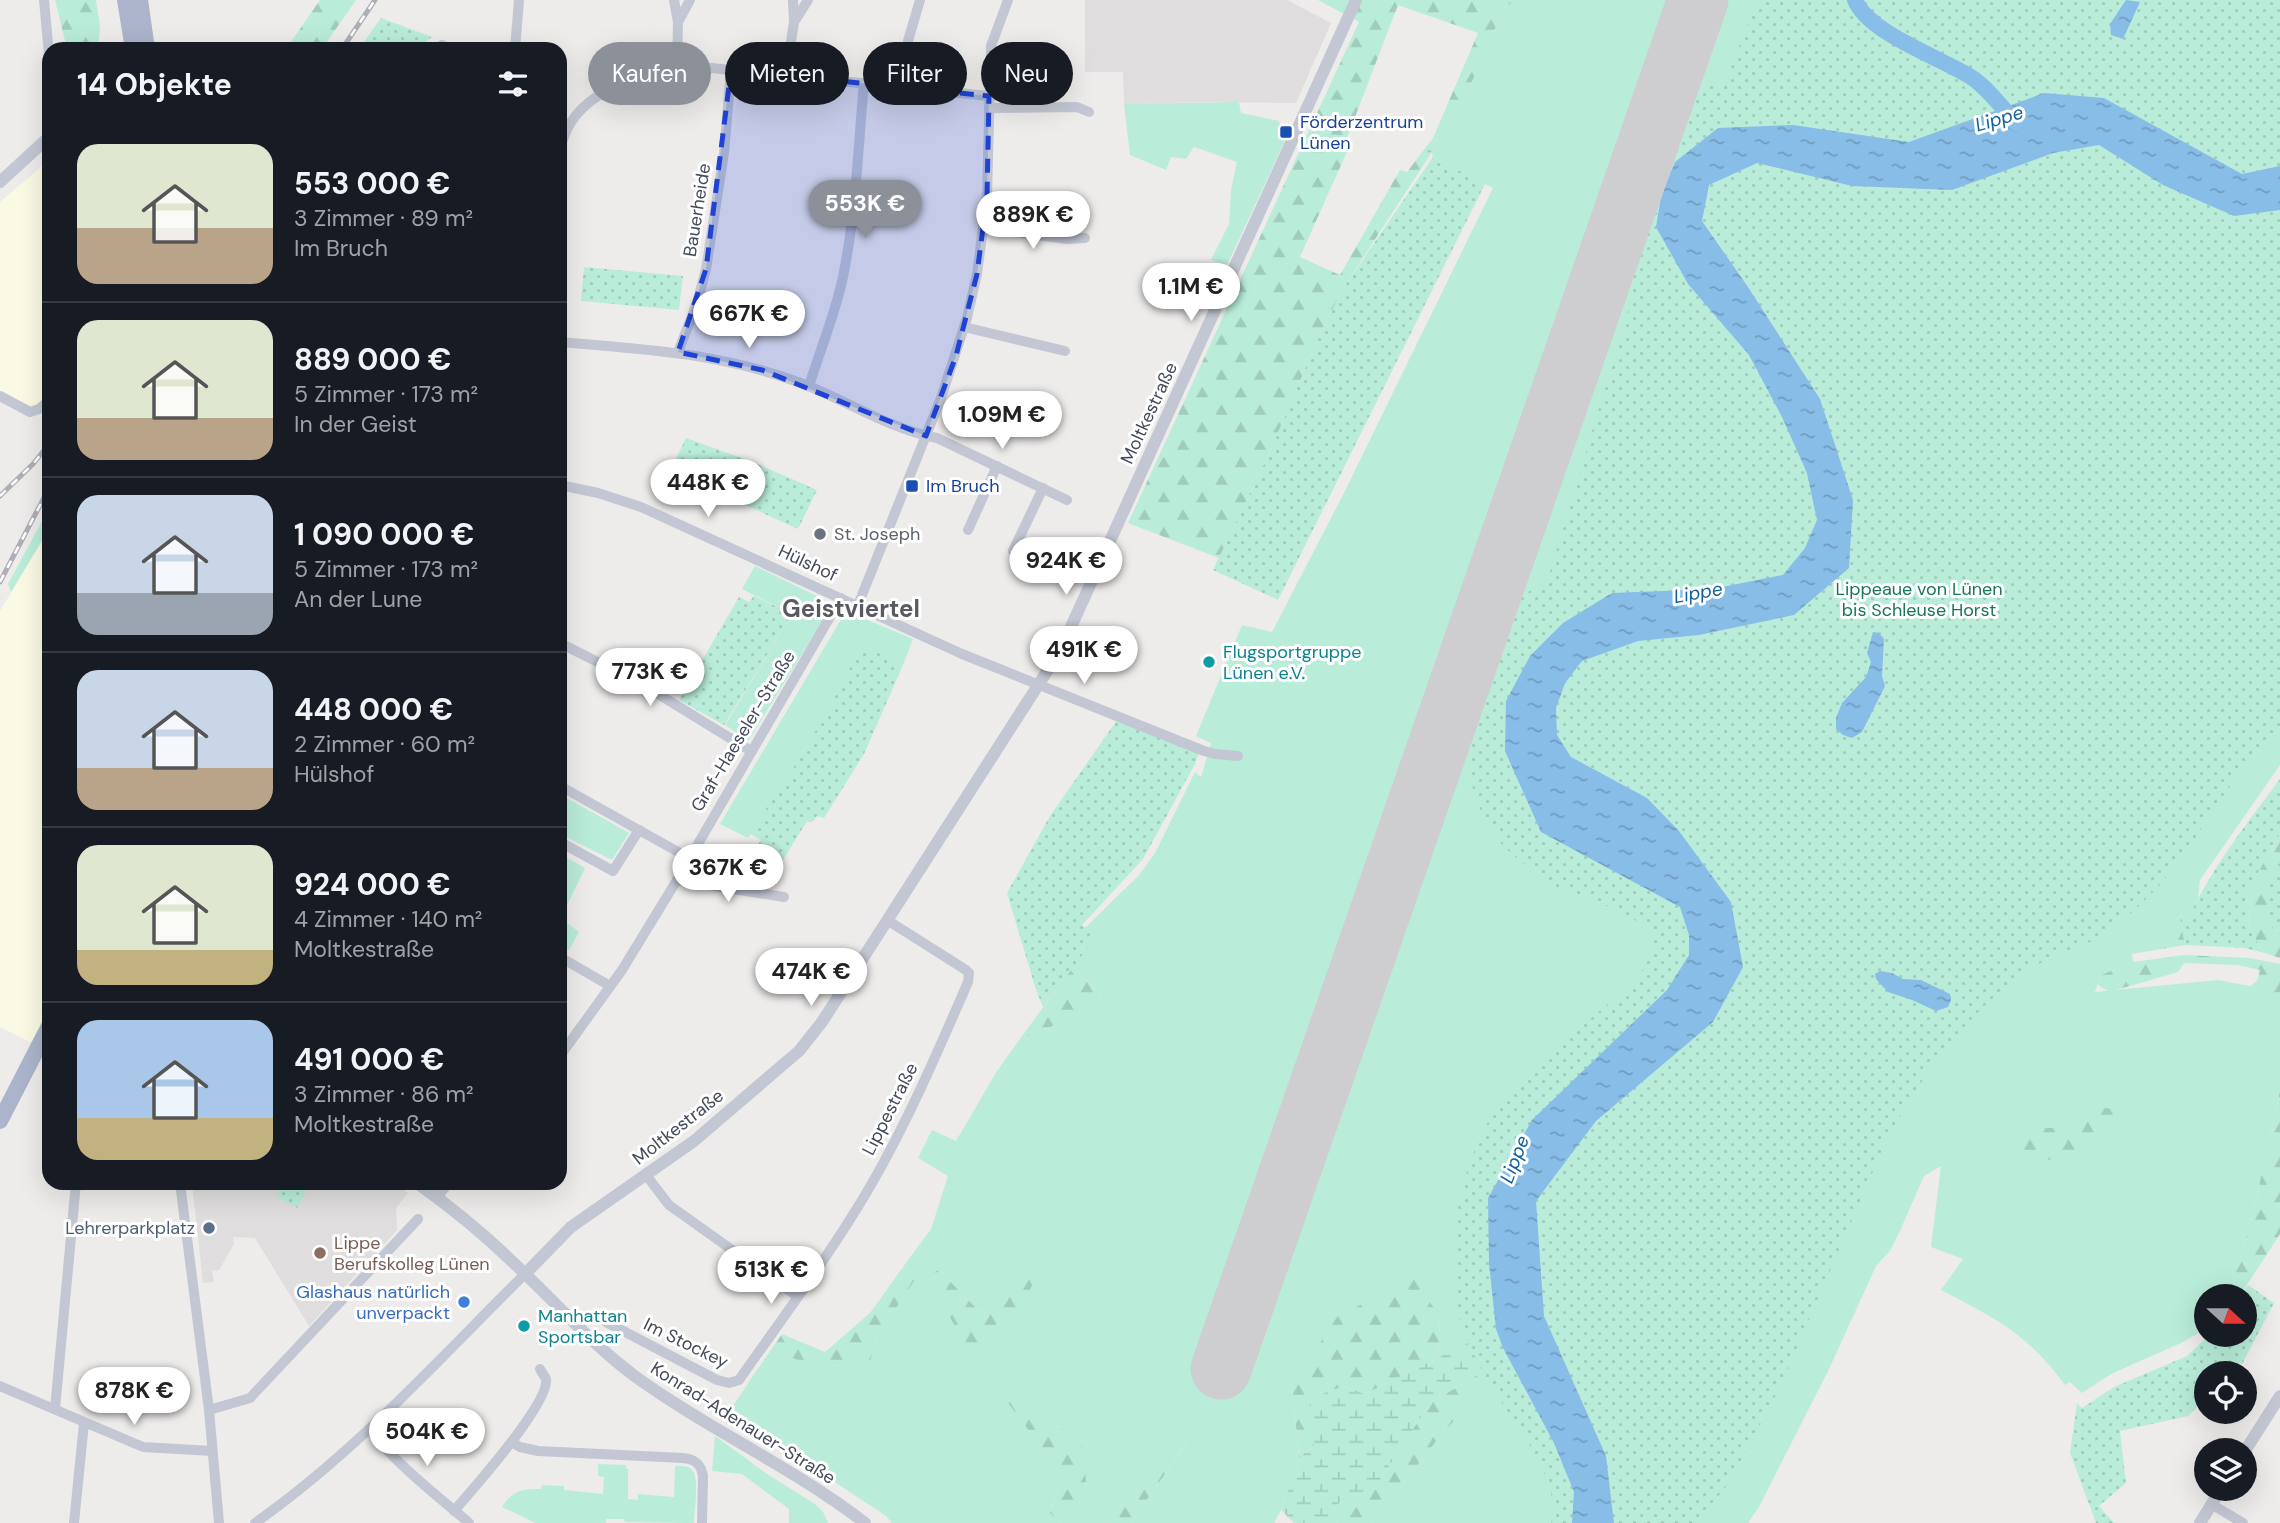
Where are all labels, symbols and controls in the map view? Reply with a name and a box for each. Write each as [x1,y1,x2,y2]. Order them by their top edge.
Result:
chip: Kaufen [588,42,711,105]
chip: Mieten [725,42,849,105]
chip: Filter [863,42,967,105]
chip: Neu [981,42,1073,105]
text: 14 Objekte [77,65,232,104]
icon: filters [494,65,532,103]
water label: Lippe [1972,99,2026,138]
place label: Förderzentrum Lünen [1300,110,1423,155]
marker: Förderzentrum Lünen [1278,124,1294,140]
street label: Bauerheide [678,162,716,258]
text: 553 000 € [294,164,451,203]
icon: home [133,172,217,256]
pin: 553K € [808,180,922,240]
text: 553K € [824,188,906,218]
pin: 889K € [976,191,1090,251]
text: 889K € [992,199,1074,229]
text: 3 Zimmer · 89 m² [294,203,473,233]
text: Im Bruch [294,233,388,263]
pin: 1.1M € [1134,264,1248,323]
text: 1.1M € [1158,271,1224,301]
pin: 667K € [692,290,806,350]
text: 667K € [709,298,789,328]
text: 889 000 € [294,340,451,379]
icon: home [133,348,217,432]
street label: Moltkestraße [1115,358,1183,468]
text: 5 Zimmer · 173 m² [294,379,478,409]
pin: 1.09M € [937,392,1067,451]
text: 1.09M € [958,399,1046,429]
text: In der Geist [294,409,417,439]
pin: 448K € [651,460,765,519]
text: 448K € [666,467,750,497]
place label: Im Bruch [926,474,1000,498]
marker: Im Bruch [904,478,920,494]
text: 1 090 000 € [294,515,474,554]
place label: St. Joseph [834,522,920,546]
icon: home [133,523,217,607]
marker: St. Joseph [812,526,828,542]
pin: 924K € [1009,538,1123,597]
street label: Hülshof [774,539,842,587]
text: 924K € [1025,545,1107,575]
text: 5 Zimmer · 173 m² [294,554,478,584]
water label: Lippe [1672,576,1725,609]
park label: Lippeaue von Lünen bis Schleuse Horst [1835,577,2003,622]
text: An der Lune [294,584,422,614]
district label: Geistviertel [782,593,920,624]
pin: 491K € [1027,626,1141,686]
text: 491K € [1046,634,1122,664]
place label: Flugsportgruppe Lünen e.V. [1223,640,1361,685]
street label: Graf-Haeseler-Straße [685,646,801,816]
pin: 773K € [593,648,707,708]
marker: Flugsportgruppe Lünen e.V. [1201,654,1217,670]
text: 773K € [612,656,688,686]
text: 448 000 € [294,690,453,729]
icon: home [133,698,217,782]
text: 2 Zimmer · 60 m² [294,729,475,759]
text: Hülshof [294,759,374,789]
pin: 367K € [671,844,785,904]
text: 367K € [688,852,768,882]
text: 924 000 € [294,865,451,904]
icon: home [133,873,217,957]
text: 4 Zimmer · 140 m² [294,904,482,934]
text: Moltkestraße [294,934,434,964]
pin: 474K € [754,948,868,1008]
text: 474K € [771,956,851,986]
text: 491 000 € [294,1040,444,1079]
icon: home [133,1048,217,1132]
street label: Lippestraße [856,1059,924,1159]
text: 3 Zimmer · 86 m² [294,1079,474,1109]
street label: Moltkestraße [627,1084,729,1170]
text: Moltkestraße [294,1109,434,1139]
water label: Lippe [1494,1132,1535,1187]
place label: Lehrerparkplatz [65,1216,195,1240]
marker: Lehrerparkplatz [201,1220,217,1236]
place label: Lippe Berufskolleg Lünen [334,1231,490,1276]
marker: Lippe Berufskolleg Lünen [312,1245,328,1261]
pin: 513K € [714,1246,828,1306]
text: 513K € [733,1254,809,1284]
place label: Glashaus natürlich unverpackt [296,1280,450,1325]
north arrow [2194,1284,2258,1348]
map controls [2194,1284,2257,1501]
marker: Glashaus natürlich unverpackt [456,1294,472,1310]
place label: Manhattan Sportsbar [538,1304,627,1349]
street label: Im Stockey [640,1312,732,1374]
marker: Manhattan Sportsbar [516,1318,532,1334]
street label: Konrad-Adenauer-Straße [646,1356,840,1490]
button: locate [2194,1361,2257,1424]
pin: 878K € [77,1368,191,1427]
text: 878K € [94,1375,174,1405]
pin: 504K € [370,1408,484,1468]
text: 504K € [385,1416,469,1446]
button: layers [2194,1438,2257,1501]

